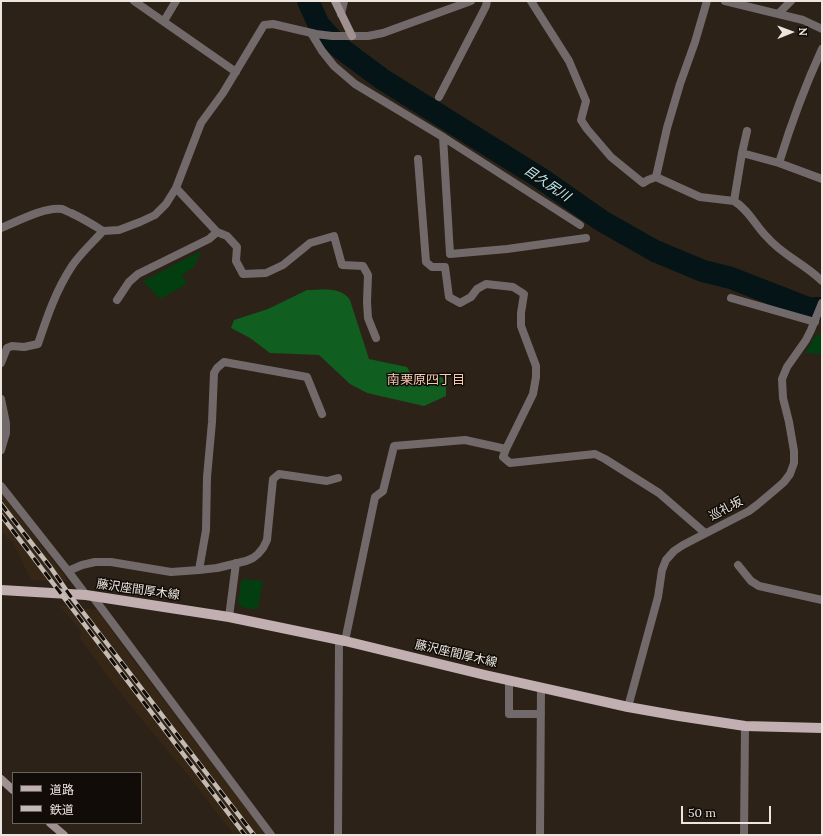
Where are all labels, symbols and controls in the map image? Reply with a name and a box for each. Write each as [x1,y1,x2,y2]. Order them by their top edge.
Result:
north arrow [771,12,811,52]
text: N [796,27,810,36]
water label: 目久尻川 [521,163,573,205]
district label: 南栗原四丁目 [387,372,465,388]
street label: 巡礼坂 [707,494,745,524]
street label: 藤沢座間厚木線 [95,577,181,603]
street label: 藤沢座間厚木線 [413,638,499,670]
legend [12,772,142,824]
text: 道路 [50,782,74,797]
scale bar [683,798,773,824]
text: 鉄道 [50,802,74,817]
text: 50 m [688,805,716,820]

